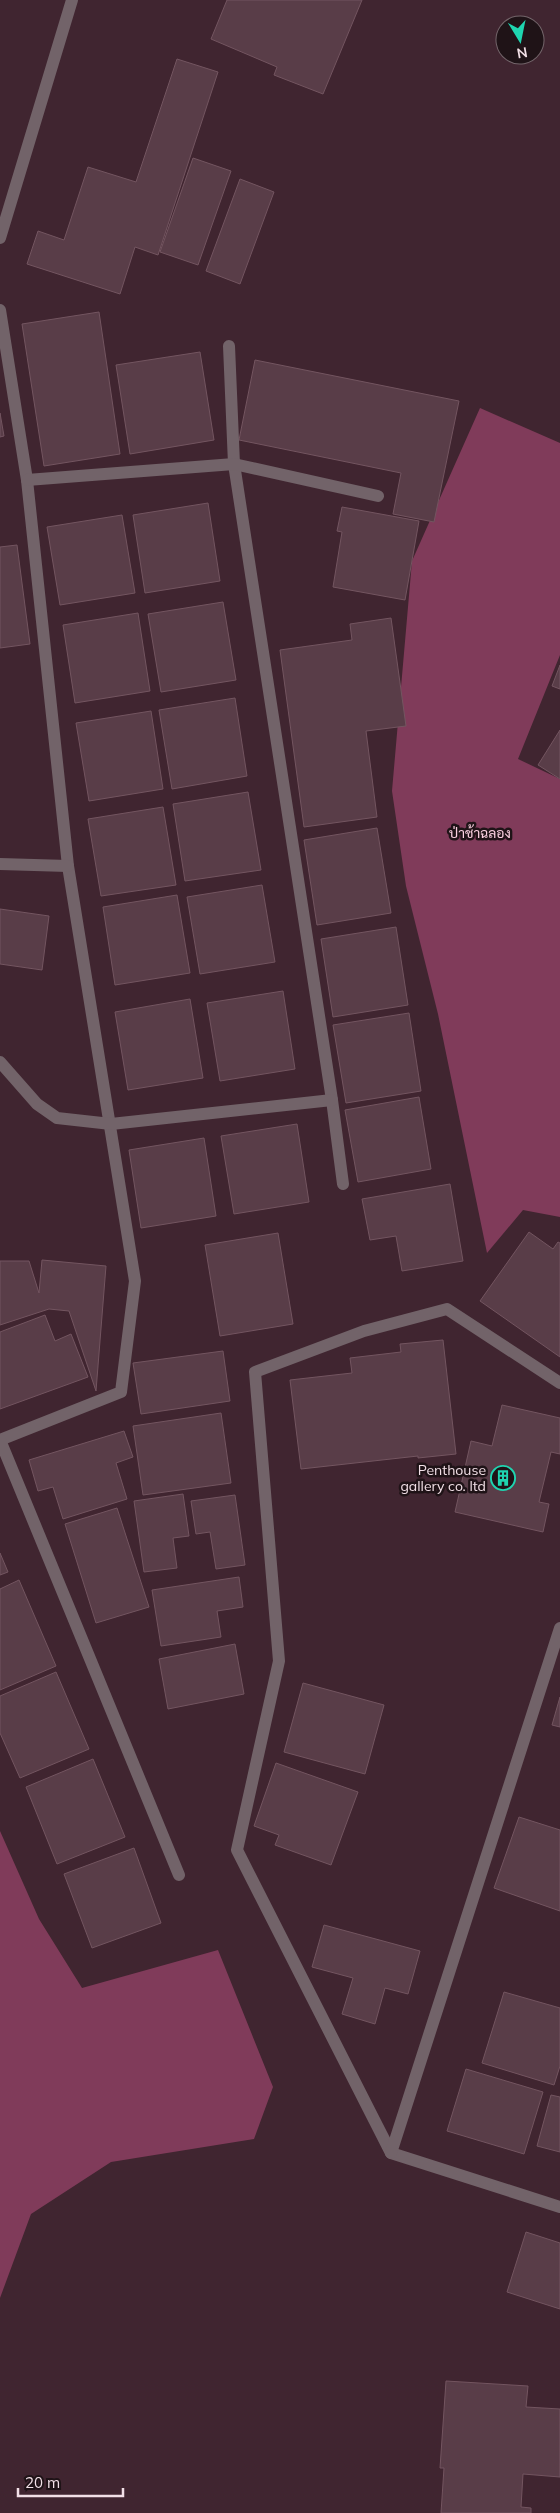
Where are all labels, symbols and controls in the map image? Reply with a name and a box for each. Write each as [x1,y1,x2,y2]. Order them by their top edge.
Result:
north arrow [495,15,545,65]
text: N [515,43,529,63]
park label: ป่าช้าฉลอง [449,824,511,842]
place label: Penthouse gallery co. ltd [400,1461,486,1495]
building icon: Penthouse gallery co. ltd [490,1465,516,1491]
scale bar [18,2466,122,2498]
text: 20 m [25,2473,60,2492]

